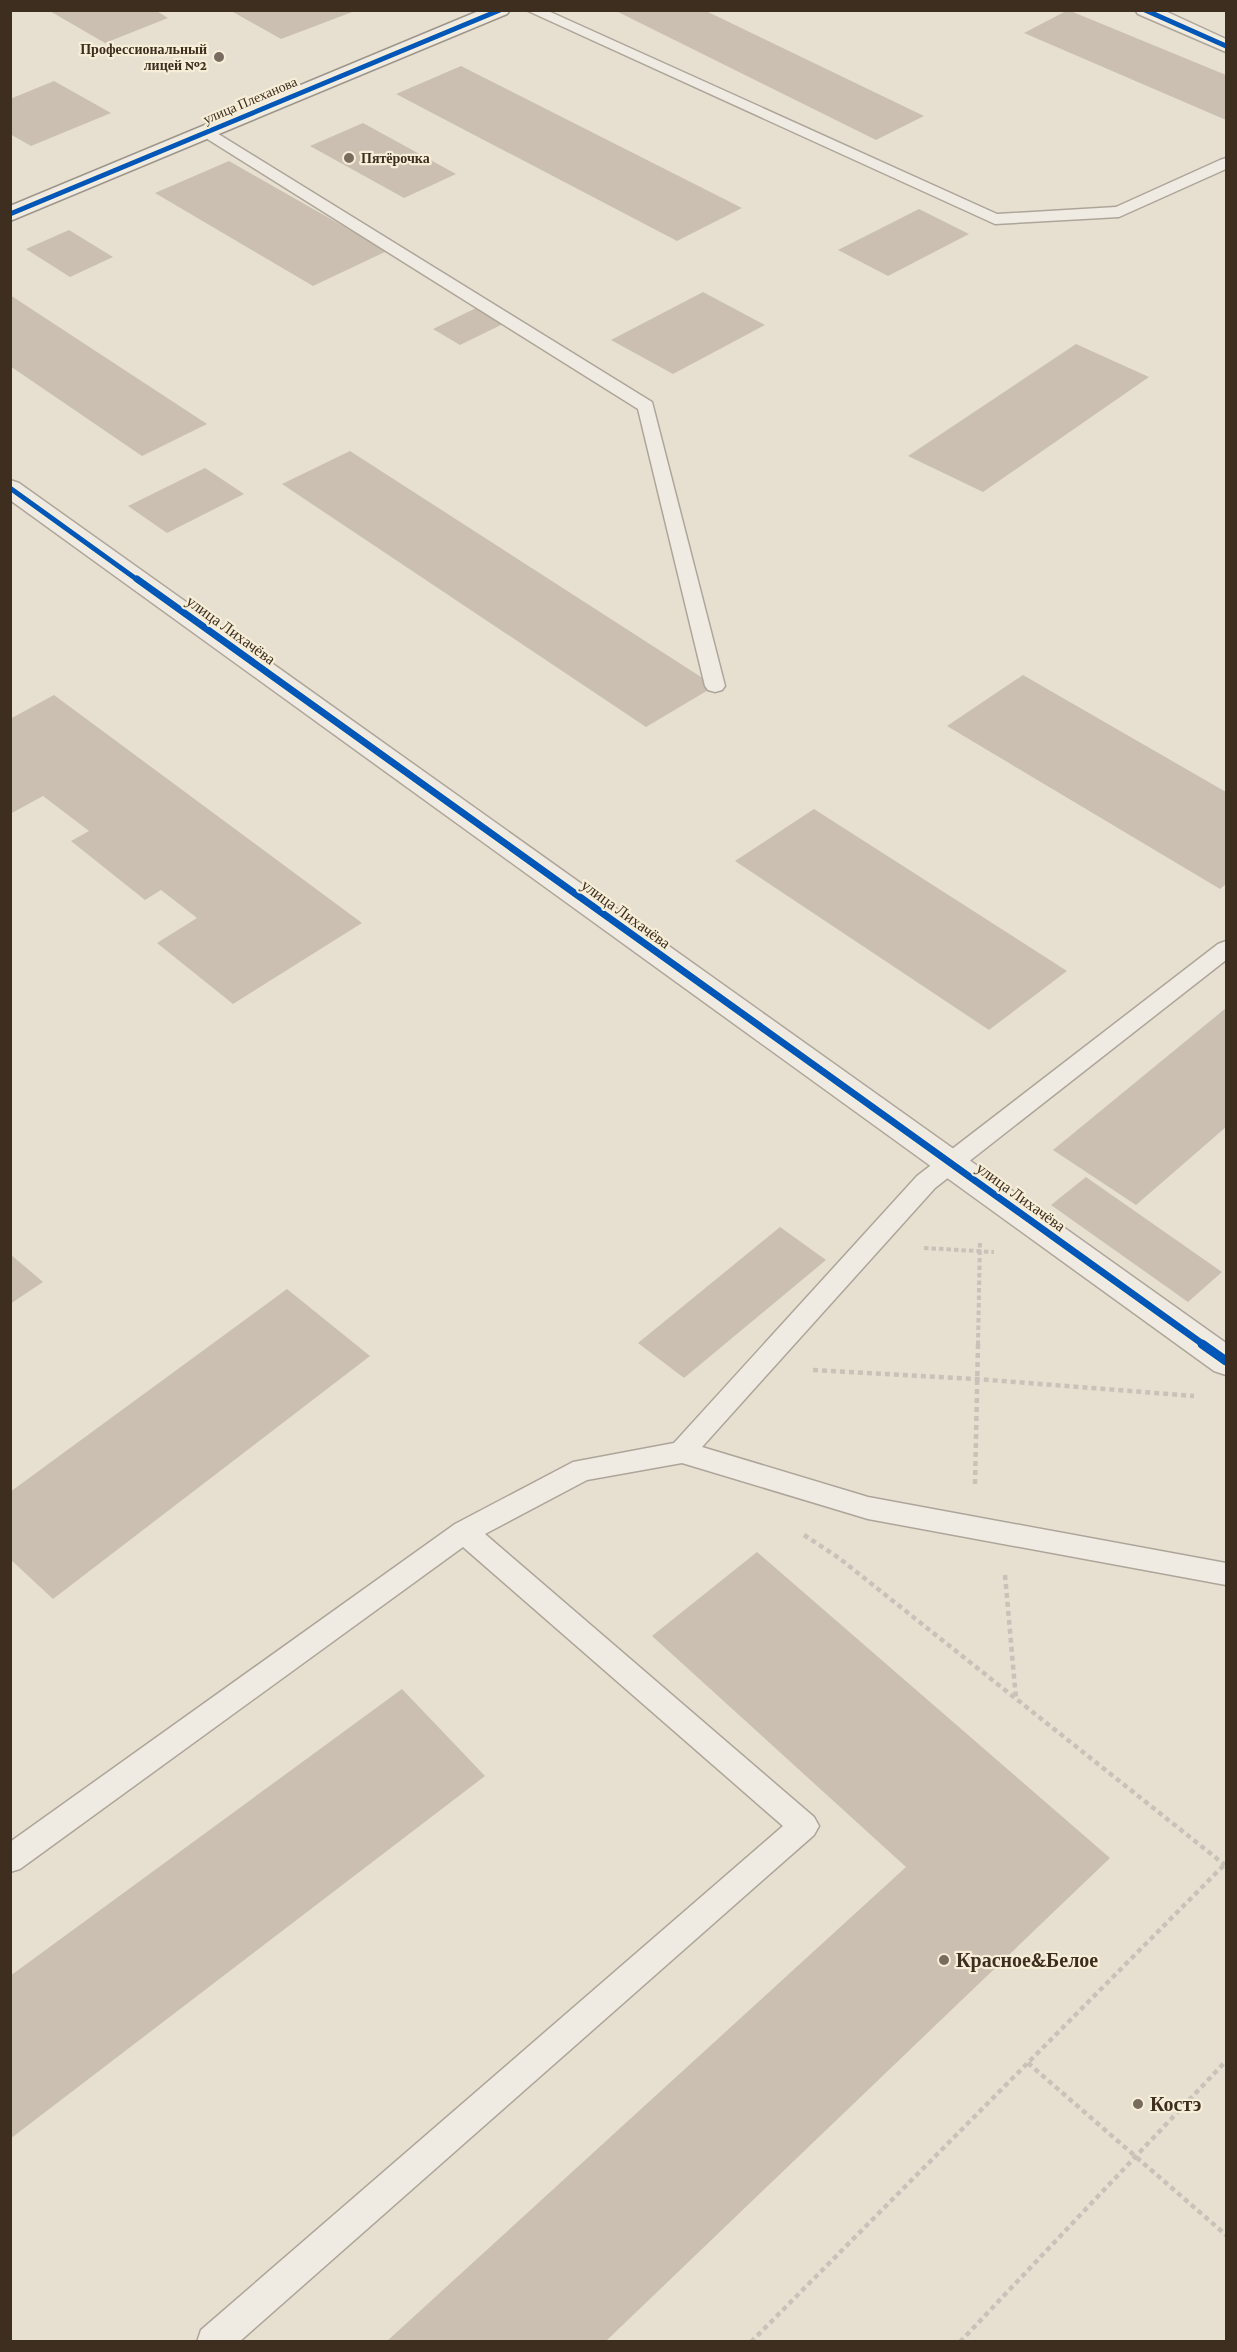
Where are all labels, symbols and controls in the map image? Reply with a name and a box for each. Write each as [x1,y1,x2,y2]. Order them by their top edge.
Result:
place label: Профессиональный лицей №2 [80,41,207,73]
marker: Профессиональный лицей №2 [212,50,226,64]
street label: улица Плеханова [201,73,300,127]
place label: Пятёрочка [361,150,430,166]
marker: Пятёрочка [342,151,356,165]
street label: улица Лихачёва [183,592,279,669]
street label: улица Лихачёва [578,876,674,953]
street label: улица Лихачёва [973,1159,1069,1236]
place label: Красное&Белое [956,1949,1098,1972]
marker: Красное&Белое [937,1953,951,1967]
place label: Костэ [1150,2093,1201,2115]
marker: Костэ [1131,2097,1145,2111]

